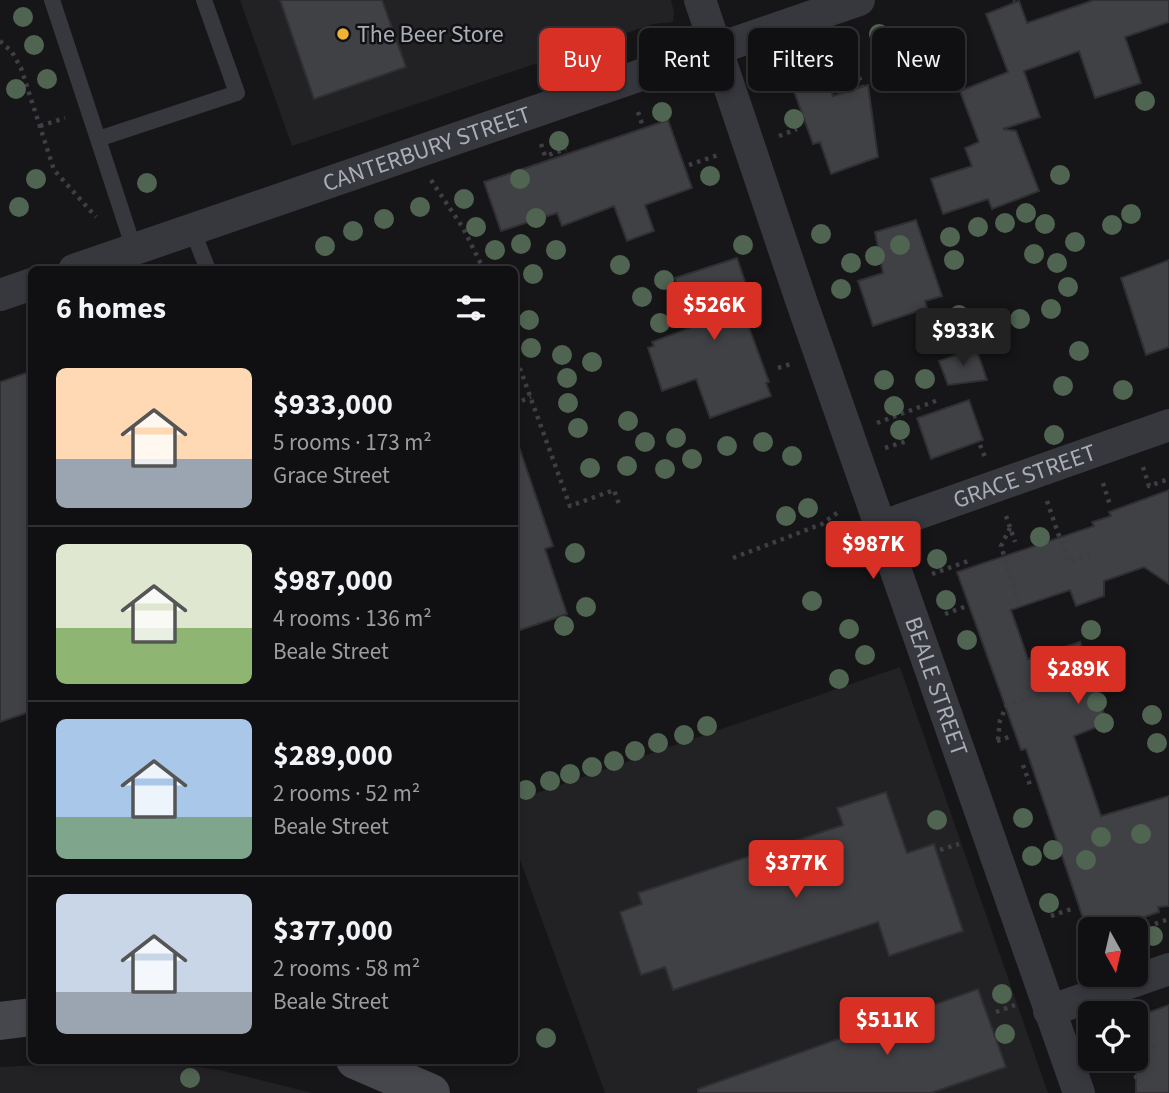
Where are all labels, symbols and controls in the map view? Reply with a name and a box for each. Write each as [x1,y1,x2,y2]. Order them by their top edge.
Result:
place label: The Beer Store [357,17,504,52]
marker: The Beer Store [335,26,351,42]
chip: Buy [539,28,625,91]
chip: Rent [639,28,734,91]
chip: Filters [748,28,858,91]
chip: New [872,28,965,91]
street label: CANTERBURY STREET [318,97,536,201]
pin: $526K [665,282,763,342]
text: 6 homes [56,287,166,330]
text: $526K [683,288,745,321]
icon: filters [452,289,490,327]
pin: $933K [914,308,1012,368]
text: $933K [932,314,994,347]
text: $933,000 [273,383,393,426]
icon: home [112,396,196,480]
text: 5 rooms · 173 m² [273,426,432,459]
street label: GRACE STREET [948,435,1101,518]
text: Grace Street [273,459,390,492]
pin: $987K [824,522,922,581]
text: $987K [842,527,904,560]
text: $987,000 [273,559,393,602]
icon: home [112,572,196,656]
text: 4 rooms · 136 m² [273,602,432,635]
street label: BEALE STREET [895,612,977,761]
text: Beale Street [273,635,389,668]
pin: $289K [1029,646,1127,706]
text: $289K [1047,652,1109,685]
text: $289,000 [273,734,393,777]
icon: home [112,747,196,831]
text: 2 rooms · 52 m² [273,777,420,810]
text: Beale Street [273,810,389,843]
pin: $377K [747,841,845,900]
text: $377K [765,846,827,879]
text: $377,000 [273,909,393,952]
north arrow [1078,917,1148,987]
map controls [1078,917,1148,1071]
icon: home [112,922,196,1006]
text: 2 rooms · 58 m² [273,952,420,985]
text: Beale Street [273,985,389,1018]
pin: $511K [838,998,936,1057]
button: locate [1078,1001,1148,1071]
text: $511K [856,1003,918,1036]

